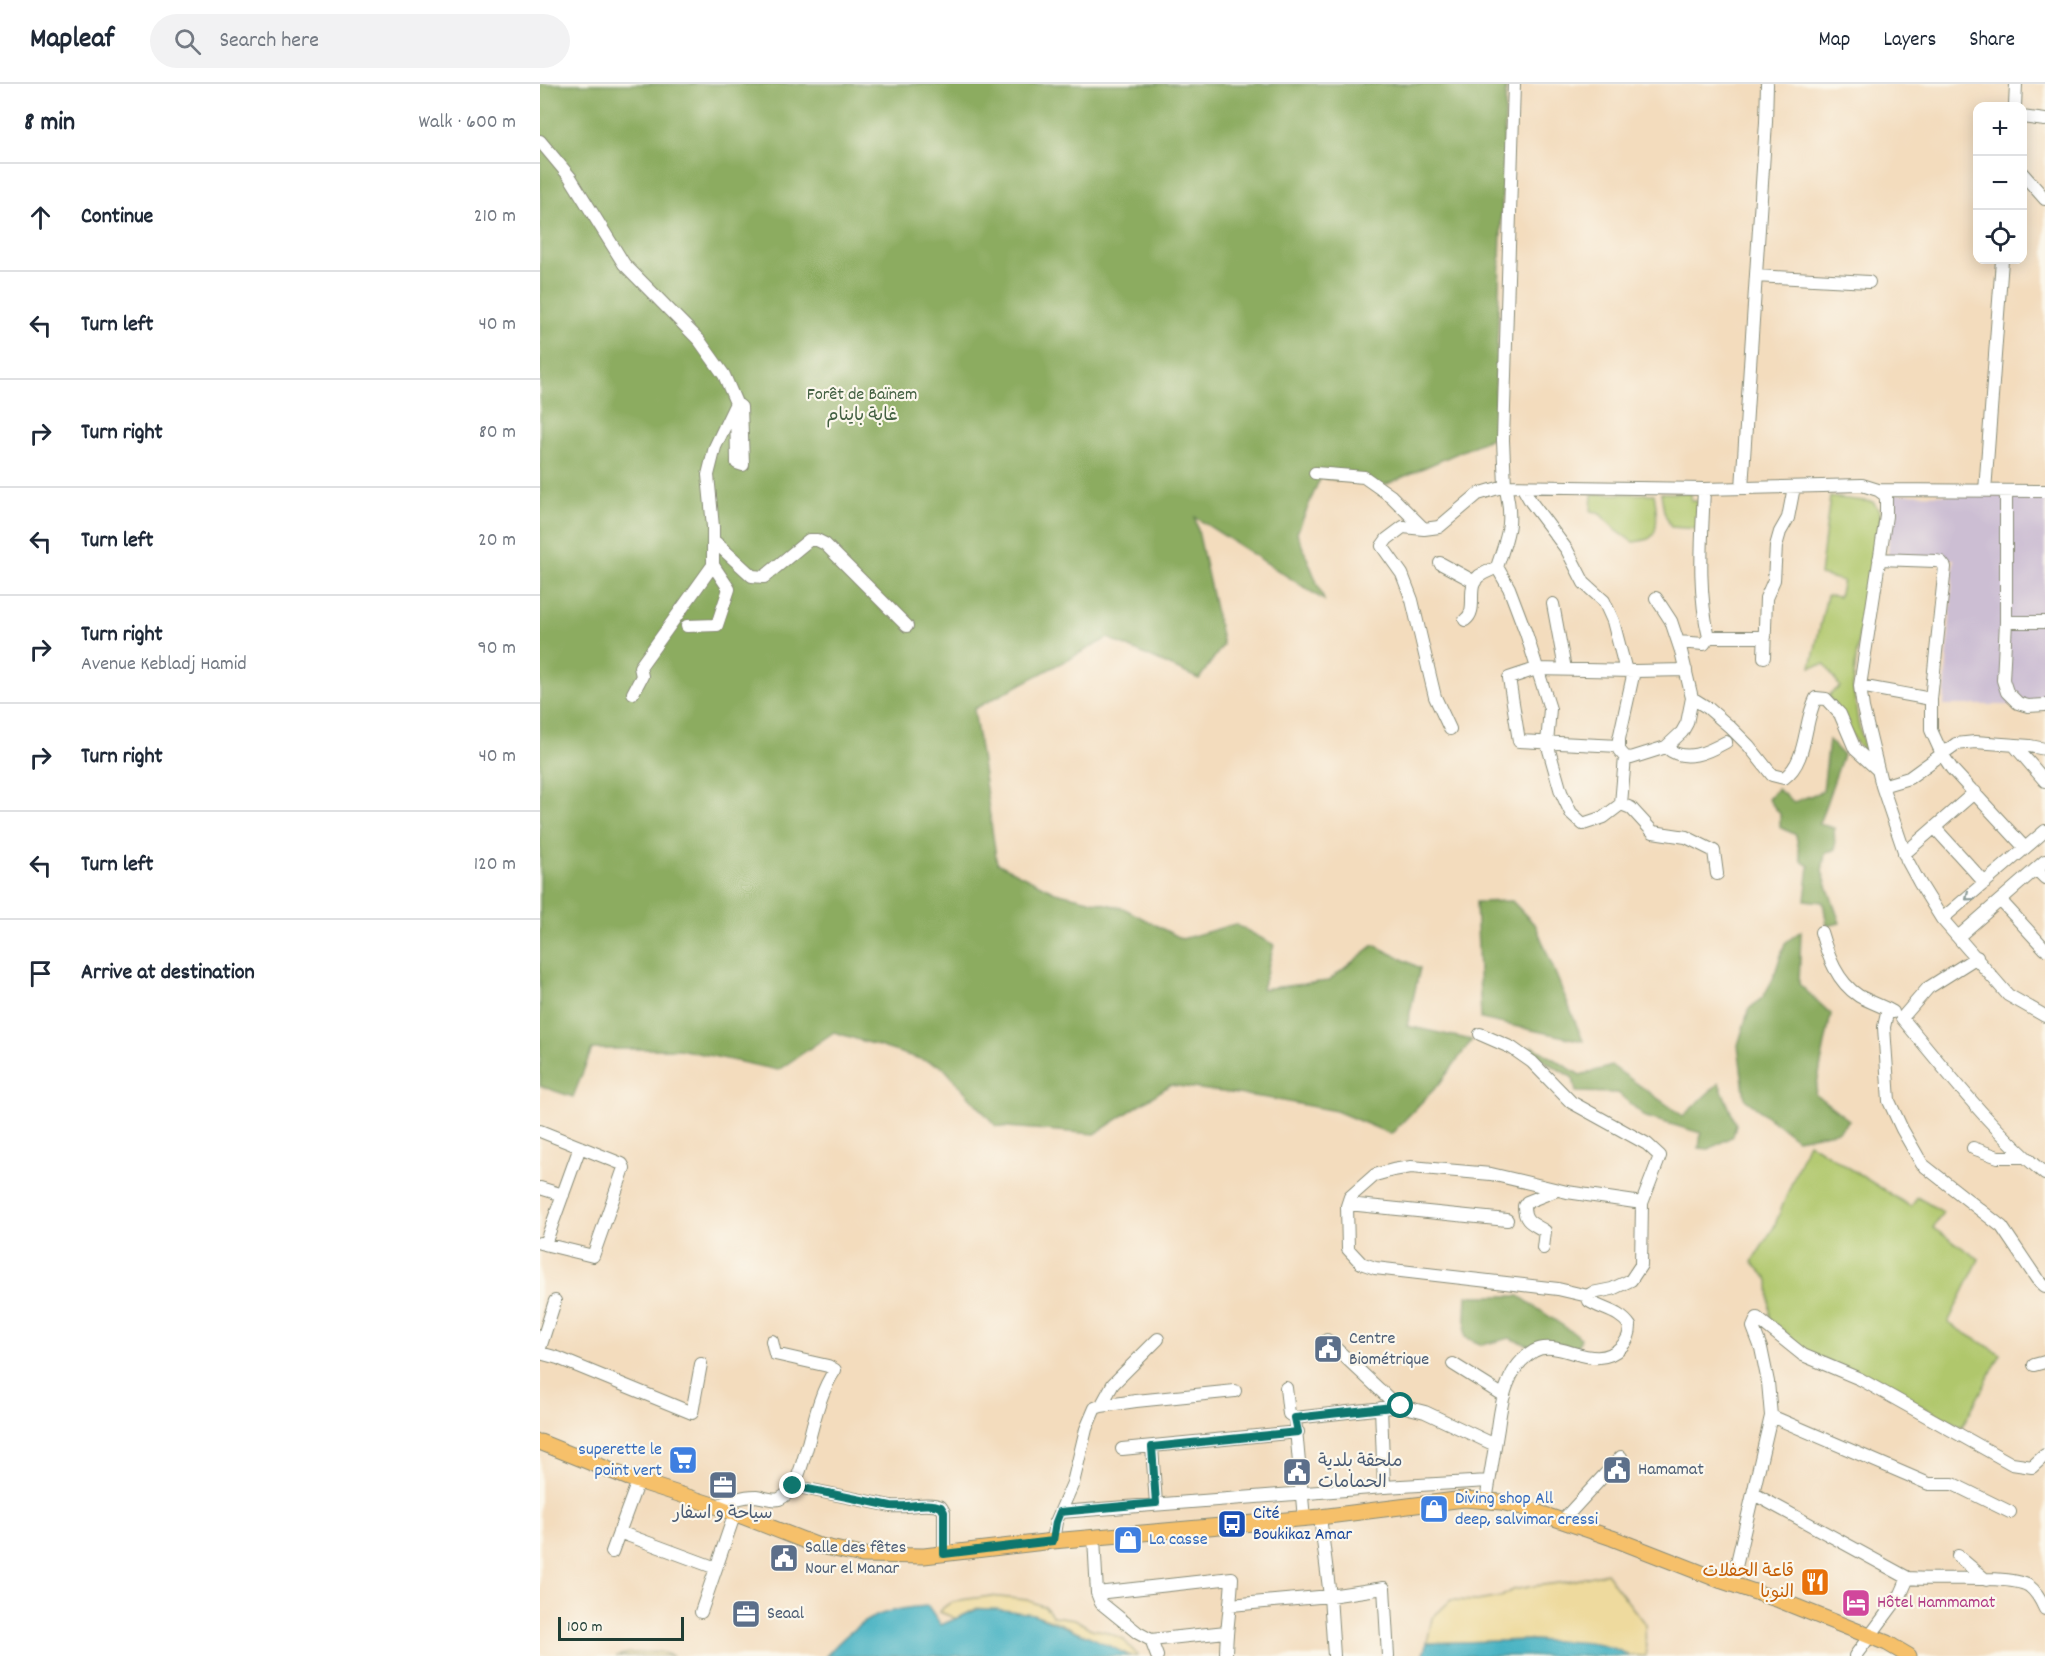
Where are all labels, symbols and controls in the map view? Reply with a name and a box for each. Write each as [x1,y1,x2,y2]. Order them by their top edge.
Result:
search box [150,14,570,68]
text: Mapleaf [30,21,114,61]
icon: search [171,25,204,58]
text: Search here [219,26,319,57]
text: Map [1819,26,1850,56]
text: Layers [1883,26,1936,56]
text: Share [1969,26,2015,56]
map controls [1973,102,2027,264]
button: + [1973,102,2027,156]
text: 8 min [24,105,75,142]
text: Walk · 600 m [419,109,516,137]
button: − [1973,156,2027,210]
icon: ahead [24,201,57,234]
text: Continue [81,202,153,233]
text: 210 m [474,203,516,231]
button: locate [1973,210,2027,264]
icon: left [24,309,57,342]
text: Turn left [81,310,153,341]
text: 40 m [478,311,516,339]
park label: Forêt de Baïnem غابة باينام [807,383,917,429]
icon: right [24,417,57,450]
text: Turn right [81,418,163,449]
text: 80 m [479,419,516,447]
icon: left [24,525,57,558]
text: Turn left [81,526,153,557]
text: 20 m [478,527,516,555]
text: Turn right [81,620,163,651]
icon: right [24,633,57,666]
text: 90 m [478,635,516,663]
text: Avenue Kebladj Hamid [81,651,247,679]
icon: right [24,741,57,774]
text: Turn right [81,742,163,773]
text: 40 m [478,743,516,771]
icon: left [24,849,57,882]
text: Turn left [81,850,153,881]
text: 120 m [474,851,516,879]
one-way arrow [1965,889,1976,900]
icon: arrive [24,957,57,990]
text: Arrive at destination [81,958,255,989]
place label: Centre Biométrique [1349,1327,1429,1373]
public building icon: Centre Biométrique [1312,1333,1344,1365]
route start [1387,1392,1413,1418]
place label: superette le point vert [578,1438,662,1484]
supermarket icon: superette le point vert [667,1444,699,1476]
place label: ملحقة بلدية الحمامات [1318,1450,1402,1496]
public building icon: Hamamat [1601,1454,1633,1486]
public building icon: ملحقة بلدية الحمامات [1281,1456,1313,1488]
place label: Hamamat [1638,1458,1704,1483]
office icon: سياحة و اسفار [707,1469,739,1501]
route end [779,1472,805,1498]
place label: Diving shop All deep, salvimar cressi [1455,1487,1598,1533]
shop icon: Diving shop All deep, salvimar cressi [1418,1493,1450,1525]
place label: سياحة و اسفار [671,1502,773,1527]
place label: Cité Boukikaz Amar [1253,1502,1352,1548]
bus stop icon: Cité Boukikaz Amar [1216,1508,1248,1540]
shop icon: La casse [1112,1524,1144,1556]
place label: La casse [1149,1528,1208,1553]
place label: Salle des fêtes Nour el Manar [805,1536,906,1582]
public building icon: Salle des fêtes Nour el Manar [768,1542,800,1574]
place label: قاعة الحفلات النوبا [1702,1560,1794,1606]
restaurant icon: قاعة الحفلات النوبا [1799,1566,1831,1598]
hotel icon: Hôtel Hammamat [1840,1587,1872,1619]
place label: Hôtel Hammamat [1877,1591,1996,1616]
office icon: Seaal [730,1598,762,1630]
place label: Seaal [767,1602,805,1627]
scale bar [558,1614,684,1642]
text: 100 m [567,1616,603,1639]

